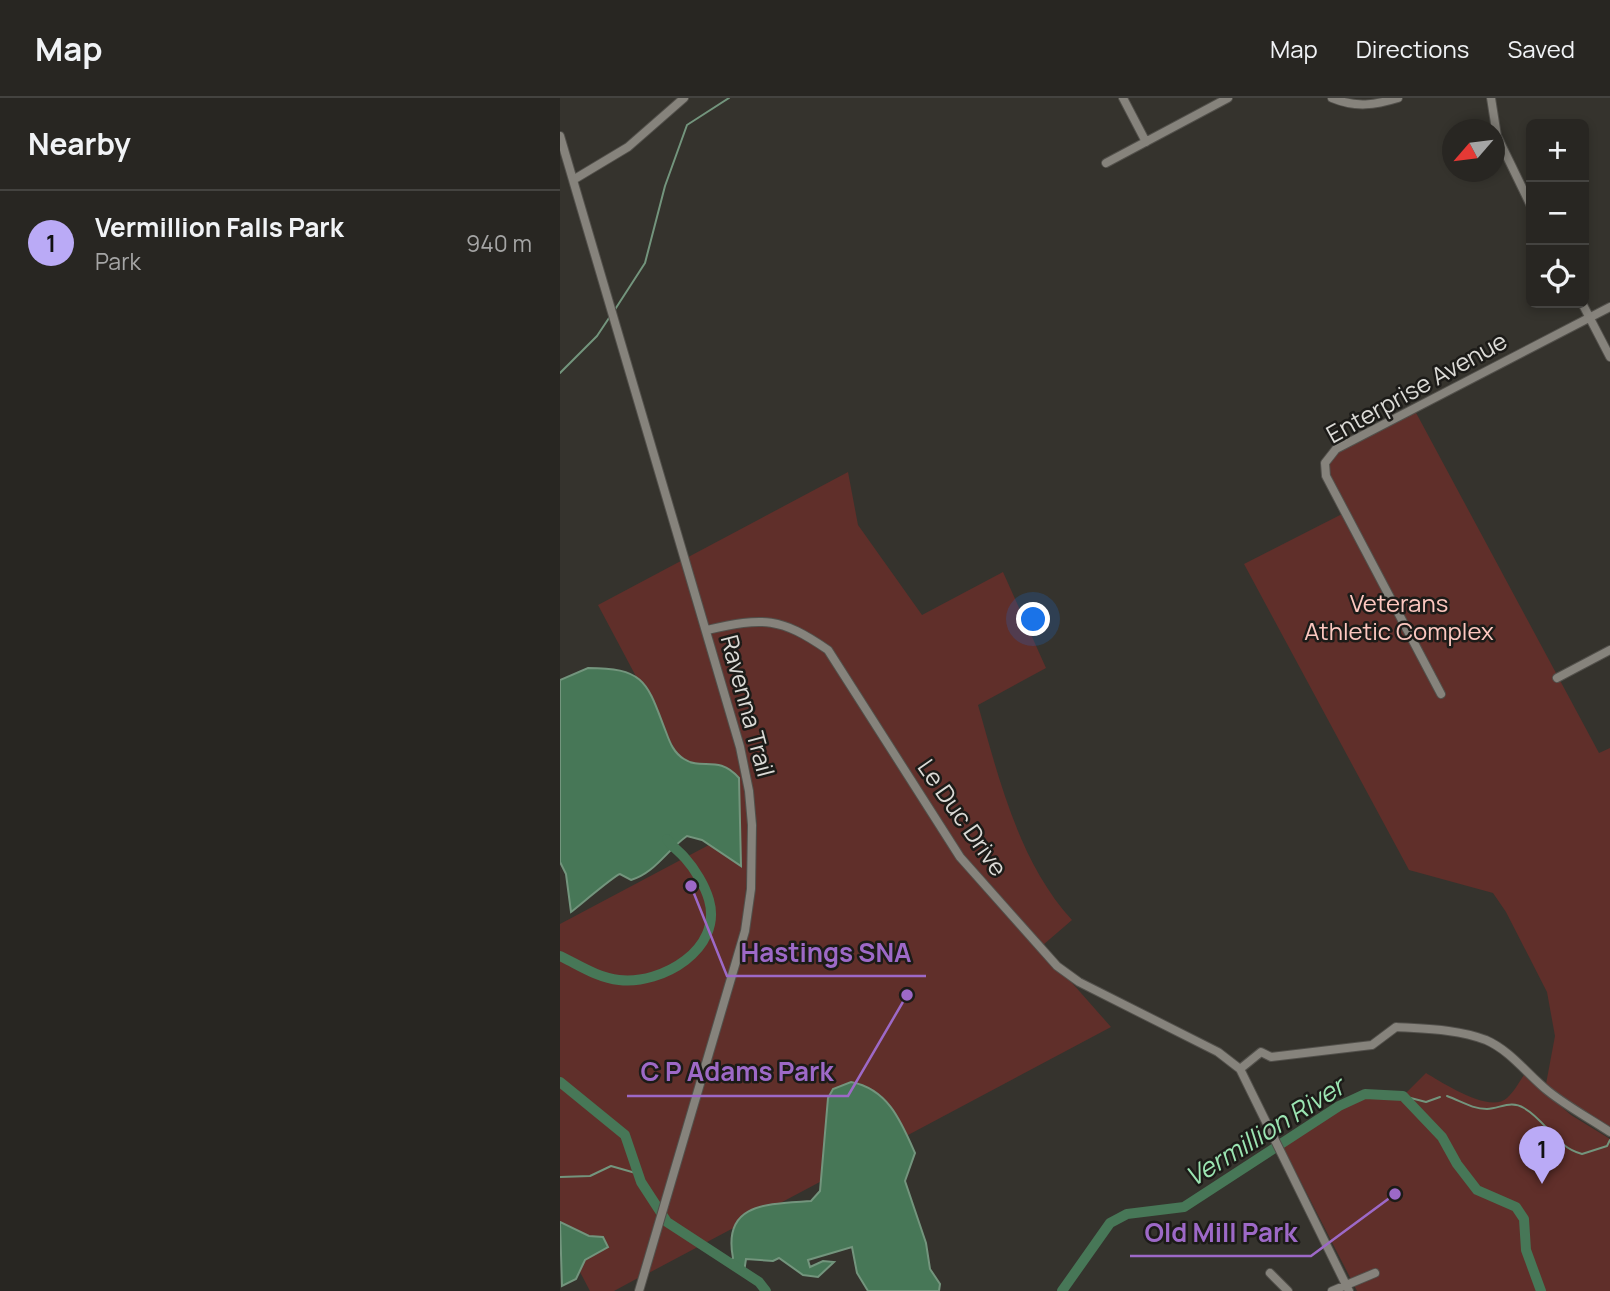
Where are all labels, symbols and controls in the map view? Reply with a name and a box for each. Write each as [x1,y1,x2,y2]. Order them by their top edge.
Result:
text: Map [35,26,103,71]
text: Map [1270,32,1318,65]
text: Directions [1356,32,1469,65]
text: Saved [1507,32,1575,65]
north arrow [1442,119,1505,182]
map controls [1526,119,1589,308]
button: + [1526,119,1589,182]
text: Nearby [28,123,131,164]
button: − [1526,182,1589,245]
text: Vermillion Falls Park [95,209,344,245]
text: 1 [46,227,56,259]
text: 940 m [466,227,532,259]
text: Park [95,245,141,277]
button: locate [1526,245,1589,308]
street label: Enterprise Avenue [1320,323,1513,450]
park label: Veterans Athletic Complex [1304,586,1494,647]
your location [1016,602,1050,636]
street label: Ravenna Trail [714,631,783,780]
street label: Le Duc Drive [911,752,1016,882]
callout: Hastings SNA [727,929,926,976]
text: Hastings SNA [740,934,912,970]
callout: C P Adams Park [627,1049,848,1096]
text: C P Adams Park [641,1053,834,1089]
water label: Vermillion River [1178,1066,1354,1194]
pin: 1 [1519,1126,1565,1184]
callout: Old Mill Park [1130,1209,1311,1256]
text: Old Mill Park [1145,1214,1298,1250]

